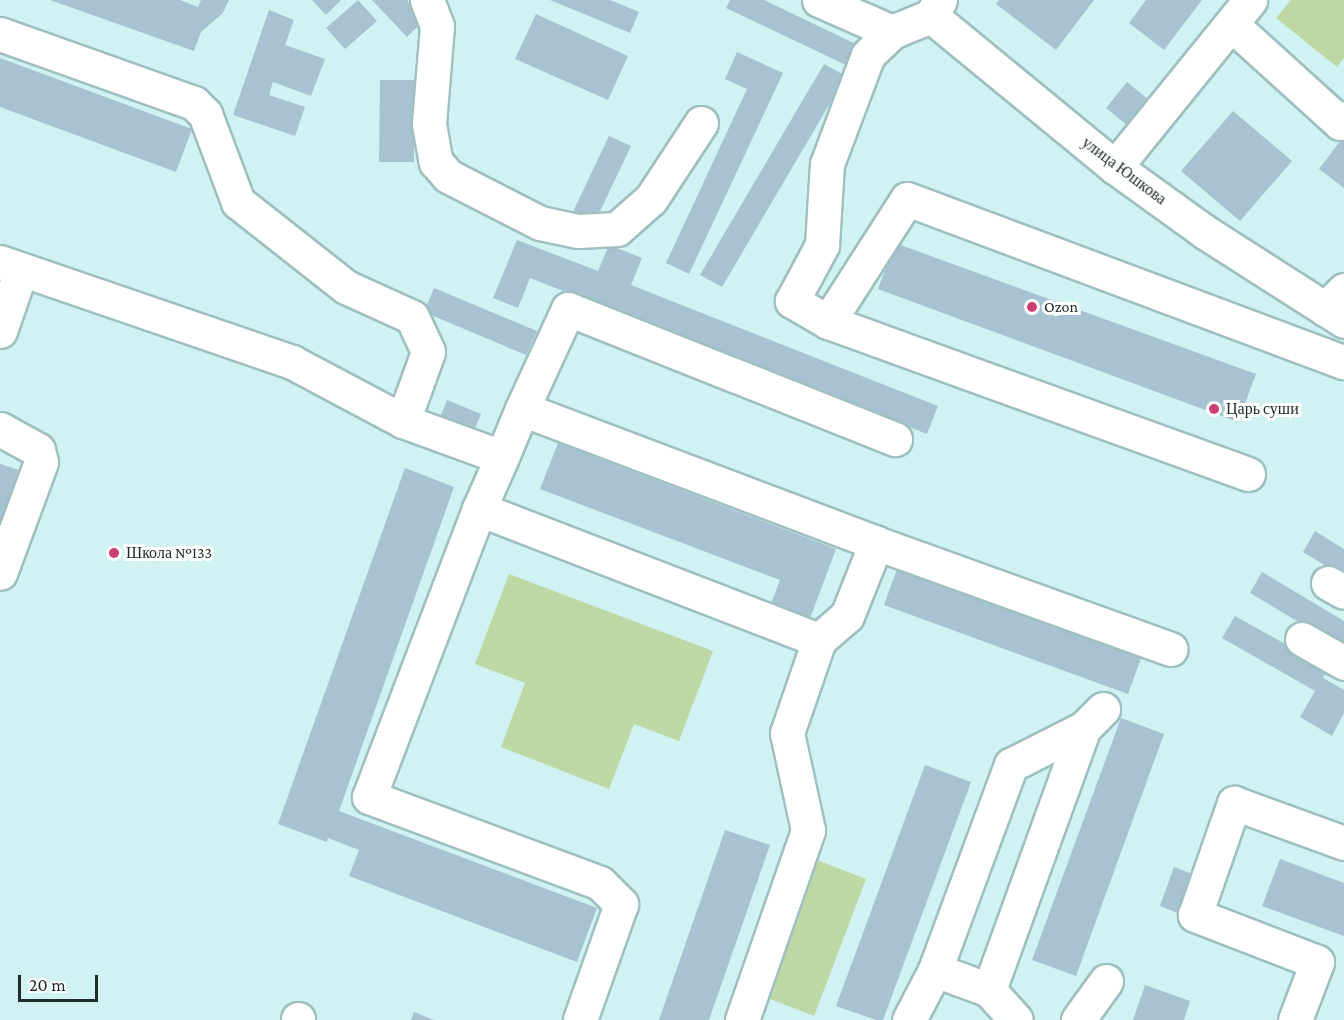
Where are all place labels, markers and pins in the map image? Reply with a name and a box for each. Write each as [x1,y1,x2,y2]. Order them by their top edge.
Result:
place label: Ozon [1044,297,1078,317]
marker: Ozon [1025,300,1039,314]
place label: Царь суши [1226,399,1299,419]
marker: Царь суши [1207,402,1221,416]
place label: Школа №133 [126,543,212,563]
marker: Школа №133 [107,546,121,560]

